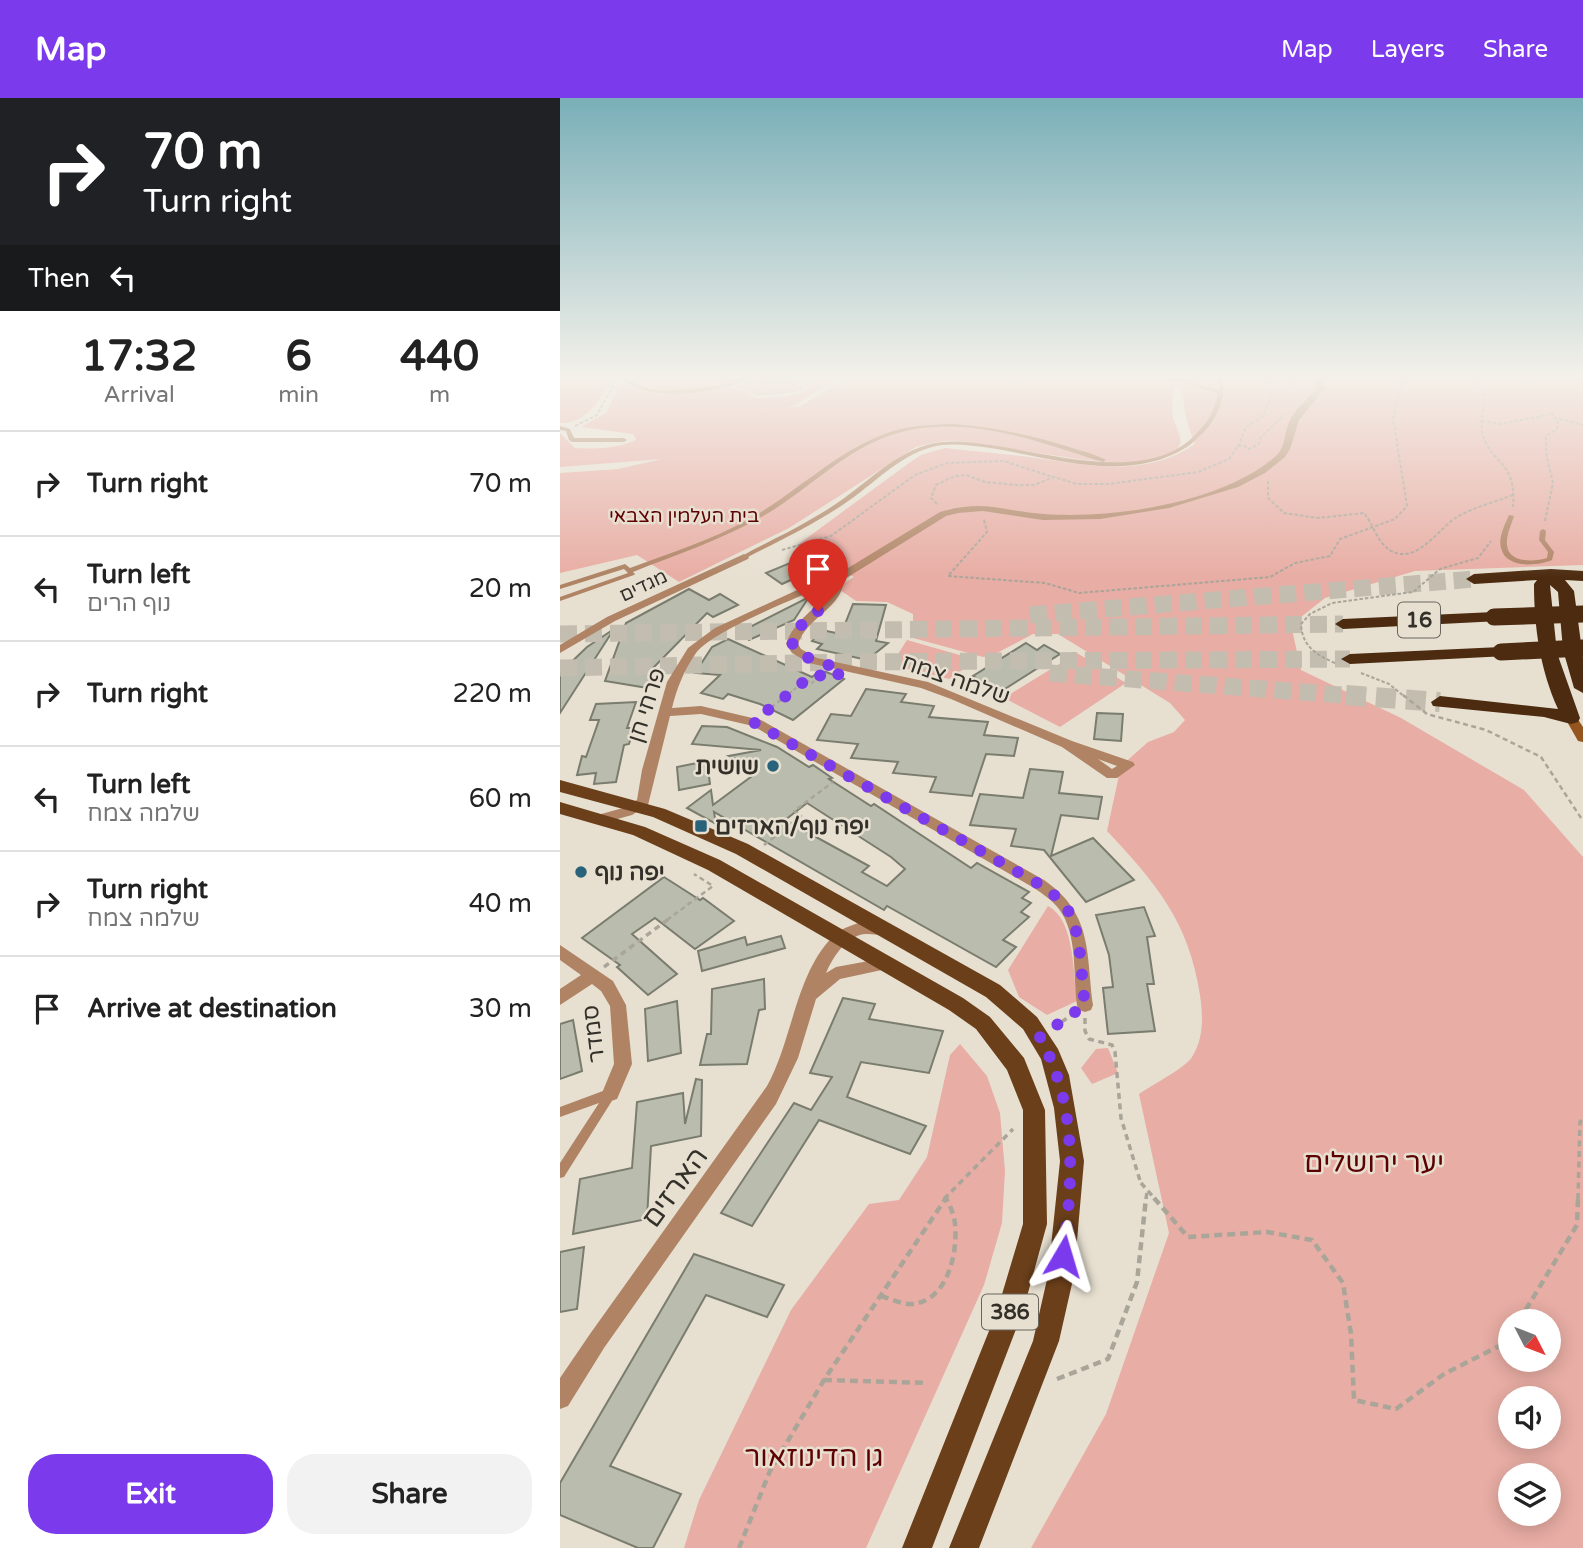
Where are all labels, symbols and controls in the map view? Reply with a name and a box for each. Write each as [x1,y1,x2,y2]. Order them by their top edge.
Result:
text: Map [35,30,106,69]
text: Map [1281,35,1333,64]
text: Layers [1371,35,1445,64]
text: Share [1483,35,1548,64]
text: 70 m [143,123,262,182]
icon: right [28,126,119,217]
text: Turn right [143,183,292,221]
icon: left [104,259,142,297]
text: Then [28,263,90,294]
text: 17:32 [81,331,197,382]
text: 6 [285,331,312,382]
text: 440 [400,331,479,382]
text: Arrival [104,381,175,409]
text: min [278,381,319,409]
text: m [429,381,450,409]
icon: right [28,465,66,503]
text: Turn right [87,468,208,499]
text: 70 m [469,468,532,499]
park label: בית העלמין הצבאי [609,505,759,527]
pin [788,539,848,611]
icon: arrive [799,550,837,588]
text: Turn left [87,559,190,590]
street label: מגדים [616,565,671,606]
icon: left [28,570,66,608]
text: 20 m [469,573,532,604]
text: נוף הרים [87,590,171,618]
road number: 16 [1398,602,1440,638]
street label: שלמה צמח [898,648,1014,712]
street label: פרחי חן [622,665,672,746]
icon: right [28,675,66,713]
text: Turn right [87,678,208,709]
text: 220 m [452,678,532,709]
place label: שושית [695,753,759,781]
marker: שושית [765,758,781,774]
text: Turn left [87,769,190,800]
icon: left [28,780,66,818]
text: 60 m [469,783,532,814]
text: שלמה צמח [87,800,200,828]
place label: יפה נוף/הארזים [715,813,870,841]
marker: יפה נוף/הארזים [693,818,709,834]
place label: יפה נוף [595,859,665,887]
marker: יפה נוף [573,864,589,880]
text: Turn right [87,874,208,905]
icon: right [28,885,66,923]
text: 40 m [469,888,532,919]
text: שלמה צמח [87,905,200,933]
icon: arrive [28,990,66,1028]
text: Arrive at destination [87,993,337,1024]
text: 30 m [469,993,532,1024]
street label: סמדר [577,1004,611,1064]
street label: הארזים [634,1141,715,1234]
park label: יער ירושלים [1304,1146,1444,1180]
position arrow [1026,1219,1100,1293]
road number: 386 [982,1294,1038,1330]
north arrow [1498,1309,1561,1372]
map controls [1498,1309,1561,1526]
button: sound [1498,1386,1561,1449]
park label: גן הדינוזאור [744,1440,884,1474]
button: Exit [28,1454,273,1534]
button: Share [287,1454,532,1534]
button: layers [1498,1463,1561,1526]

